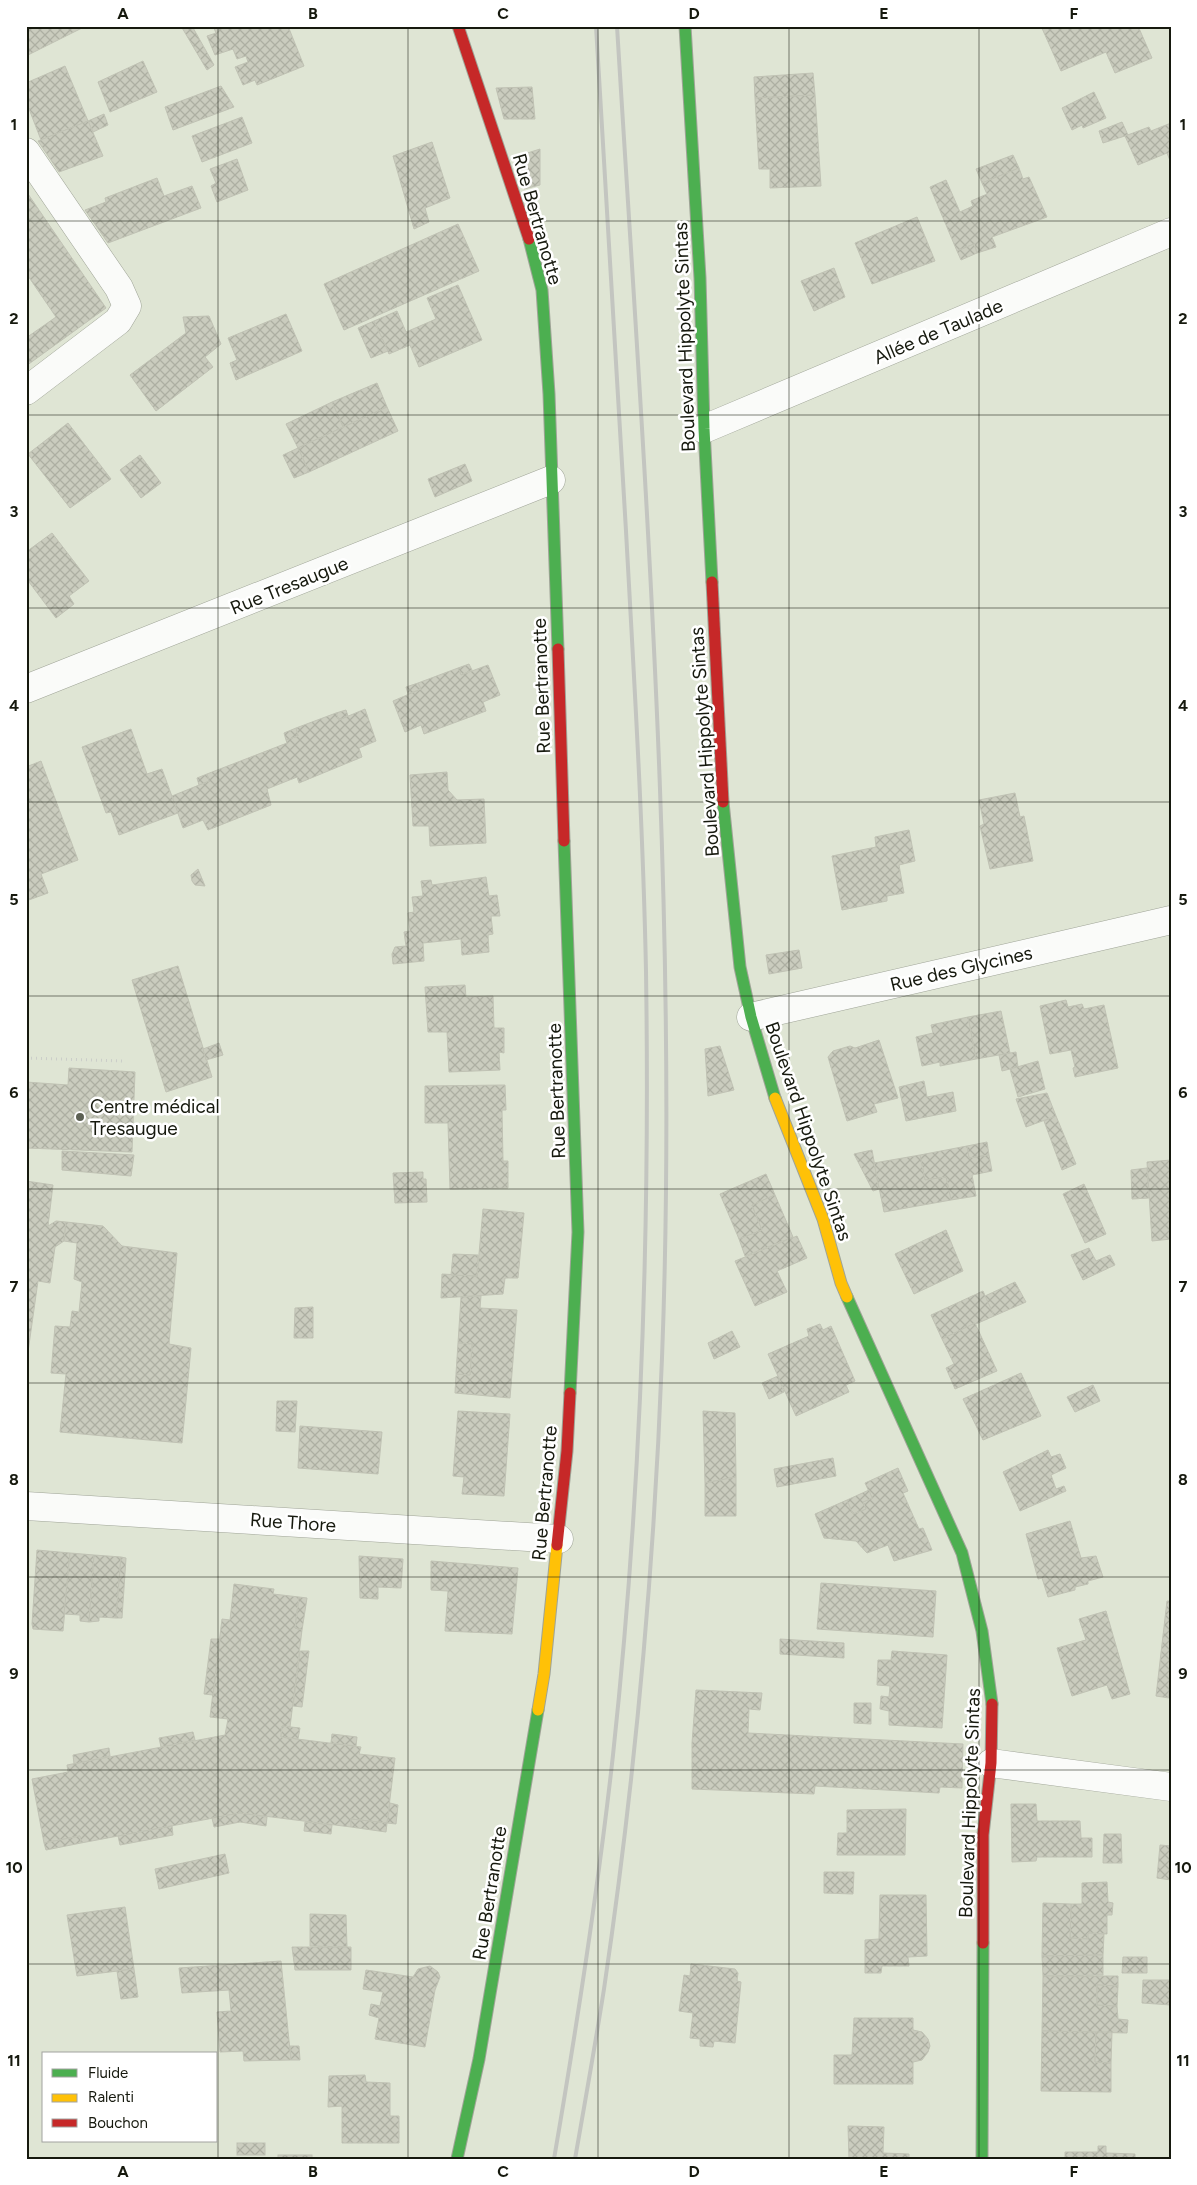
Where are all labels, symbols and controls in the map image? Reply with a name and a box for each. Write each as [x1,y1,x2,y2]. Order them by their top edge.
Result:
text: A [117,4,129,23]
text: B [308,4,318,23]
text: C [497,4,509,23]
text: D [688,4,700,23]
text: E [879,4,889,23]
text: F [1070,4,1079,23]
text: 1 [11,115,17,134]
text: 1 [1180,115,1186,134]
street label: Rue Bertranotte [508,151,567,287]
street label: Boulevard Hippolyte Sintas [669,221,700,452]
street label: Allée de Taulade [870,294,1006,369]
text: 2 [9,309,19,328]
text: 2 [1178,309,1188,328]
text: 3 [10,502,19,521]
text: 3 [1179,502,1188,521]
street label: Rue Tresaugue [227,551,352,620]
street label: Rue Bertranotte [528,618,555,754]
street label: Boulevard Hippolyte Sintas [685,626,724,857]
text: 4 [9,696,19,715]
text: 4 [1178,696,1188,715]
text: 5 [9,890,19,909]
text: 5 [1178,890,1188,909]
street label: Rue des Glycines [888,941,1035,996]
street label: Boulevard Hippolyte Sintas [760,1019,857,1244]
street label: Rue Bertranotte [543,1023,570,1159]
text: 6 [9,1083,19,1102]
text: 6 [1178,1083,1188,1102]
place label: Centre médical Tresaugue [90,1095,220,1140]
marker: Centre médical Tresaugue [74,1111,86,1123]
text: 7 [10,1277,19,1296]
text: 7 [1179,1277,1188,1296]
street label: Rue Bertranotte [527,1425,562,1562]
text: 8 [9,1470,19,1489]
text: 8 [1178,1470,1188,1489]
street label: Rue Thore [249,1508,337,1537]
text: 9 [9,1664,19,1683]
text: 9 [1178,1664,1188,1683]
street label: Boulevard Hippolyte Sintas [954,1688,985,1918]
street label: Rue Bertranotte [468,1824,511,1962]
text: 10 [5,1858,23,1877]
text: 10 [1174,1858,1192,1877]
text: 11 [7,2051,21,2070]
text: 11 [1176,2051,1190,2070]
legend [42,2052,218,2142]
text: Fluide [88,2064,128,2082]
text: Ralenti [88,2088,134,2106]
text: Bouchon [88,2114,148,2132]
text: A [117,2162,129,2181]
text: B [308,2162,318,2181]
text: C [497,2162,509,2181]
text: D [688,2162,700,2181]
text: E [879,2162,889,2181]
text: F [1070,2162,1079,2181]

